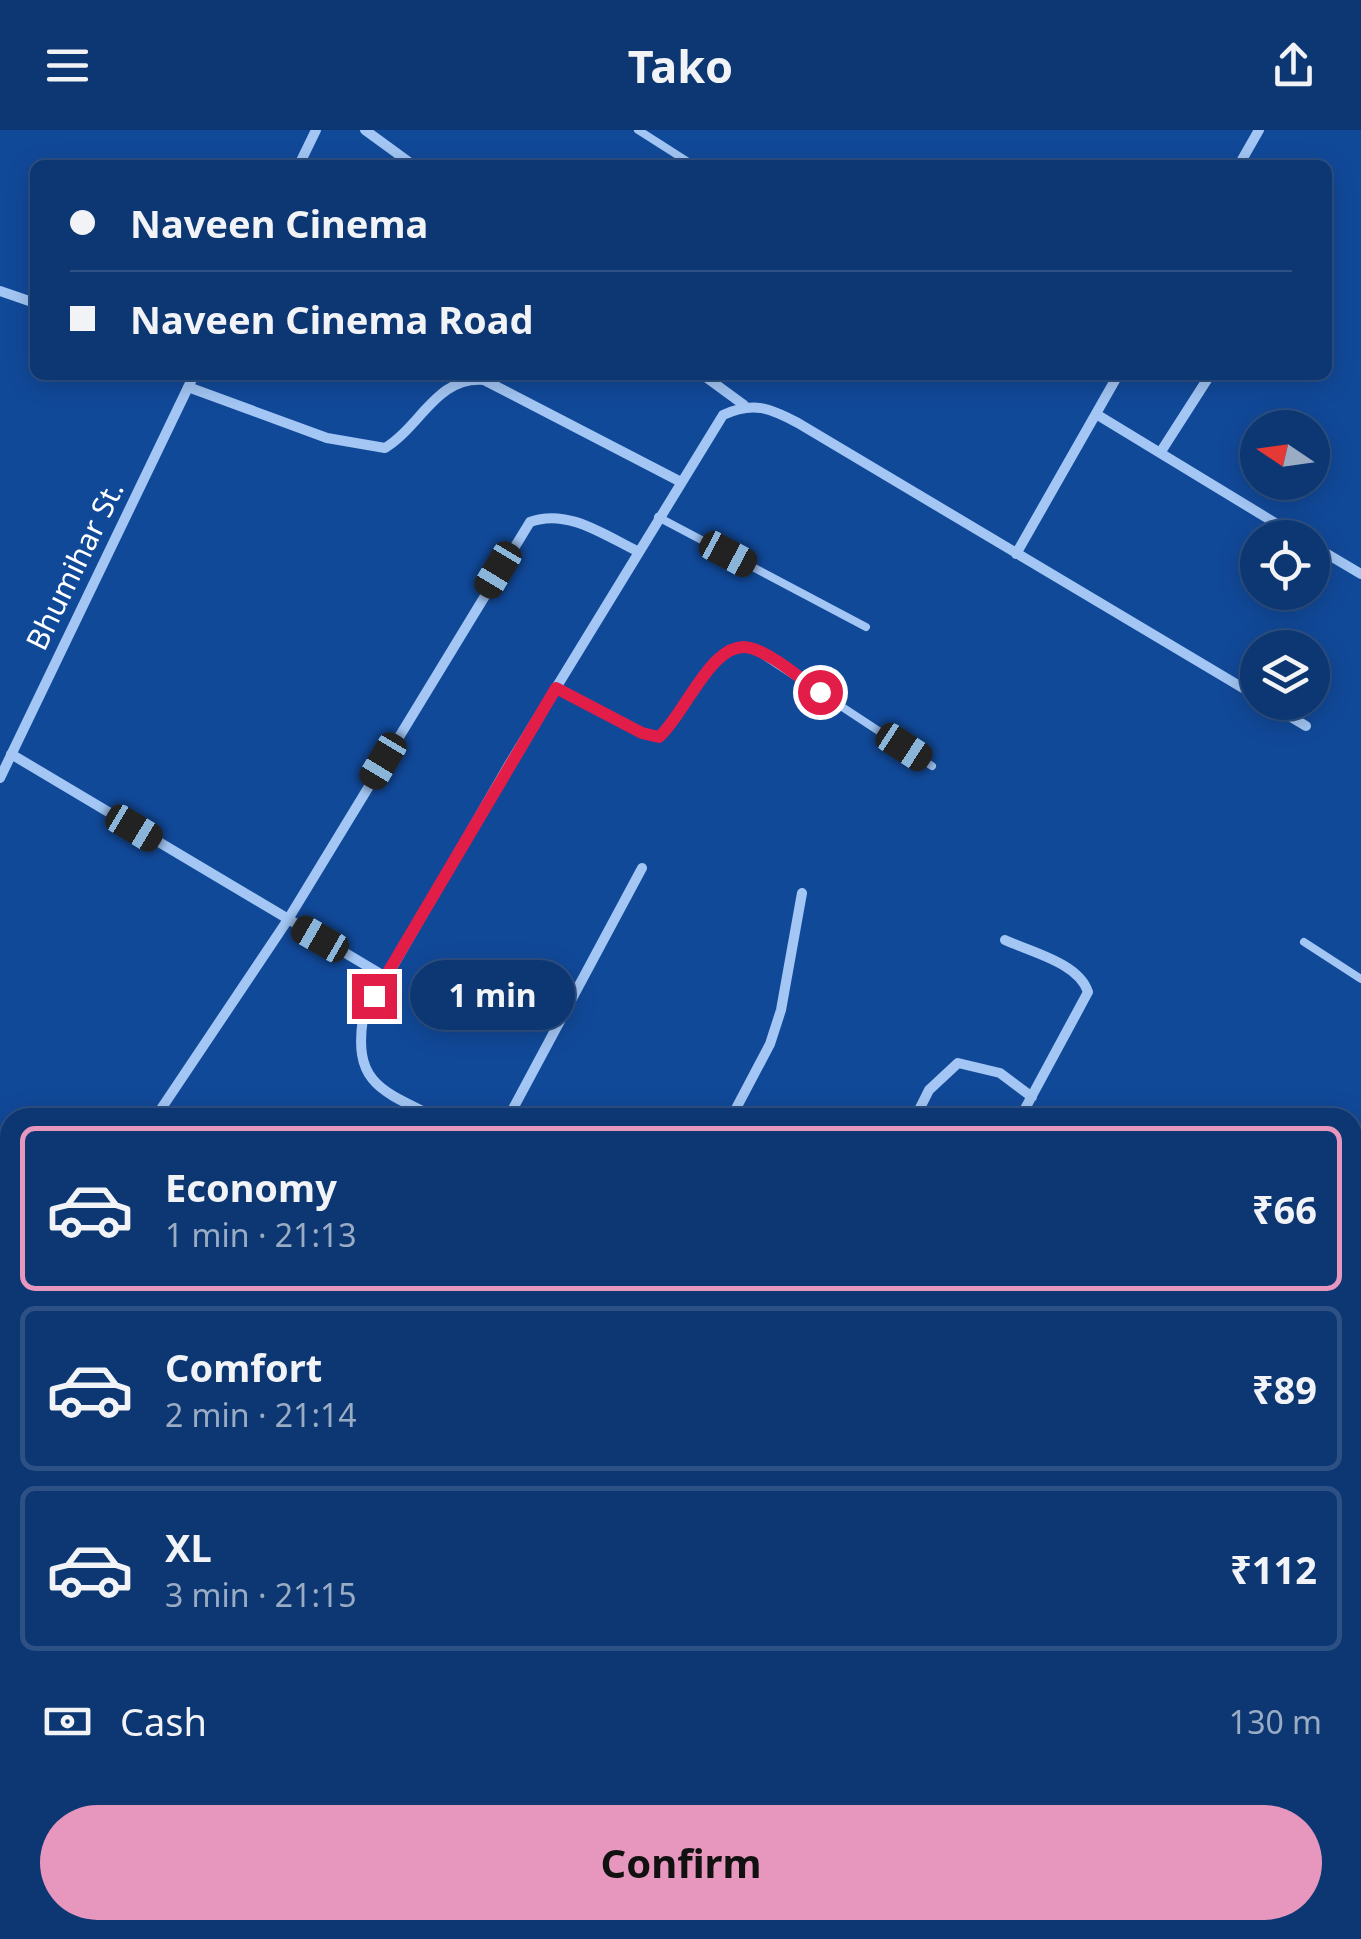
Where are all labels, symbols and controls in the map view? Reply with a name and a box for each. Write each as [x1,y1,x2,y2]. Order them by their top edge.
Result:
text: Tako [628,35,733,96]
icon: menu [40,38,95,93]
icon: share [1266,38,1321,93]
text: Naveen Cinema [130,197,428,249]
text: Naveen Cinema Road [130,293,534,345]
north arrow [1240,410,1330,500]
map controls [1240,410,1330,720]
street label: Bhumihar St. [15,474,133,656]
button: locate [1240,520,1330,610]
car [694,527,762,581]
car [470,537,526,603]
button: layers [1240,630,1330,720]
route start [798,670,843,715]
car [871,718,937,776]
car [355,728,411,794]
car [101,800,167,856]
car [287,911,353,967]
callout: 1 min [409,961,574,1031]
text: 1 min [448,973,537,1016]
route end [352,974,397,1019]
text: Economy [165,1161,337,1213]
icon: car [45,1164,135,1254]
text: ₹66 [1252,1183,1317,1235]
text: 1 min · 21:13 [165,1213,357,1256]
text: Comfort [165,1341,322,1393]
icon: car [45,1344,135,1434]
text: ₹89 [1252,1363,1317,1415]
text: 2 min · 21:14 [165,1393,357,1436]
text: XL [165,1521,212,1573]
icon: car [45,1524,135,1614]
text: ₹112 [1230,1543,1317,1595]
text: 3 min · 21:15 [165,1573,357,1616]
icon: cash [40,1694,95,1749]
text: Cash [120,1695,207,1747]
text: 130 m [1229,1700,1322,1743]
button: Confirm [40,1805,1322,1920]

